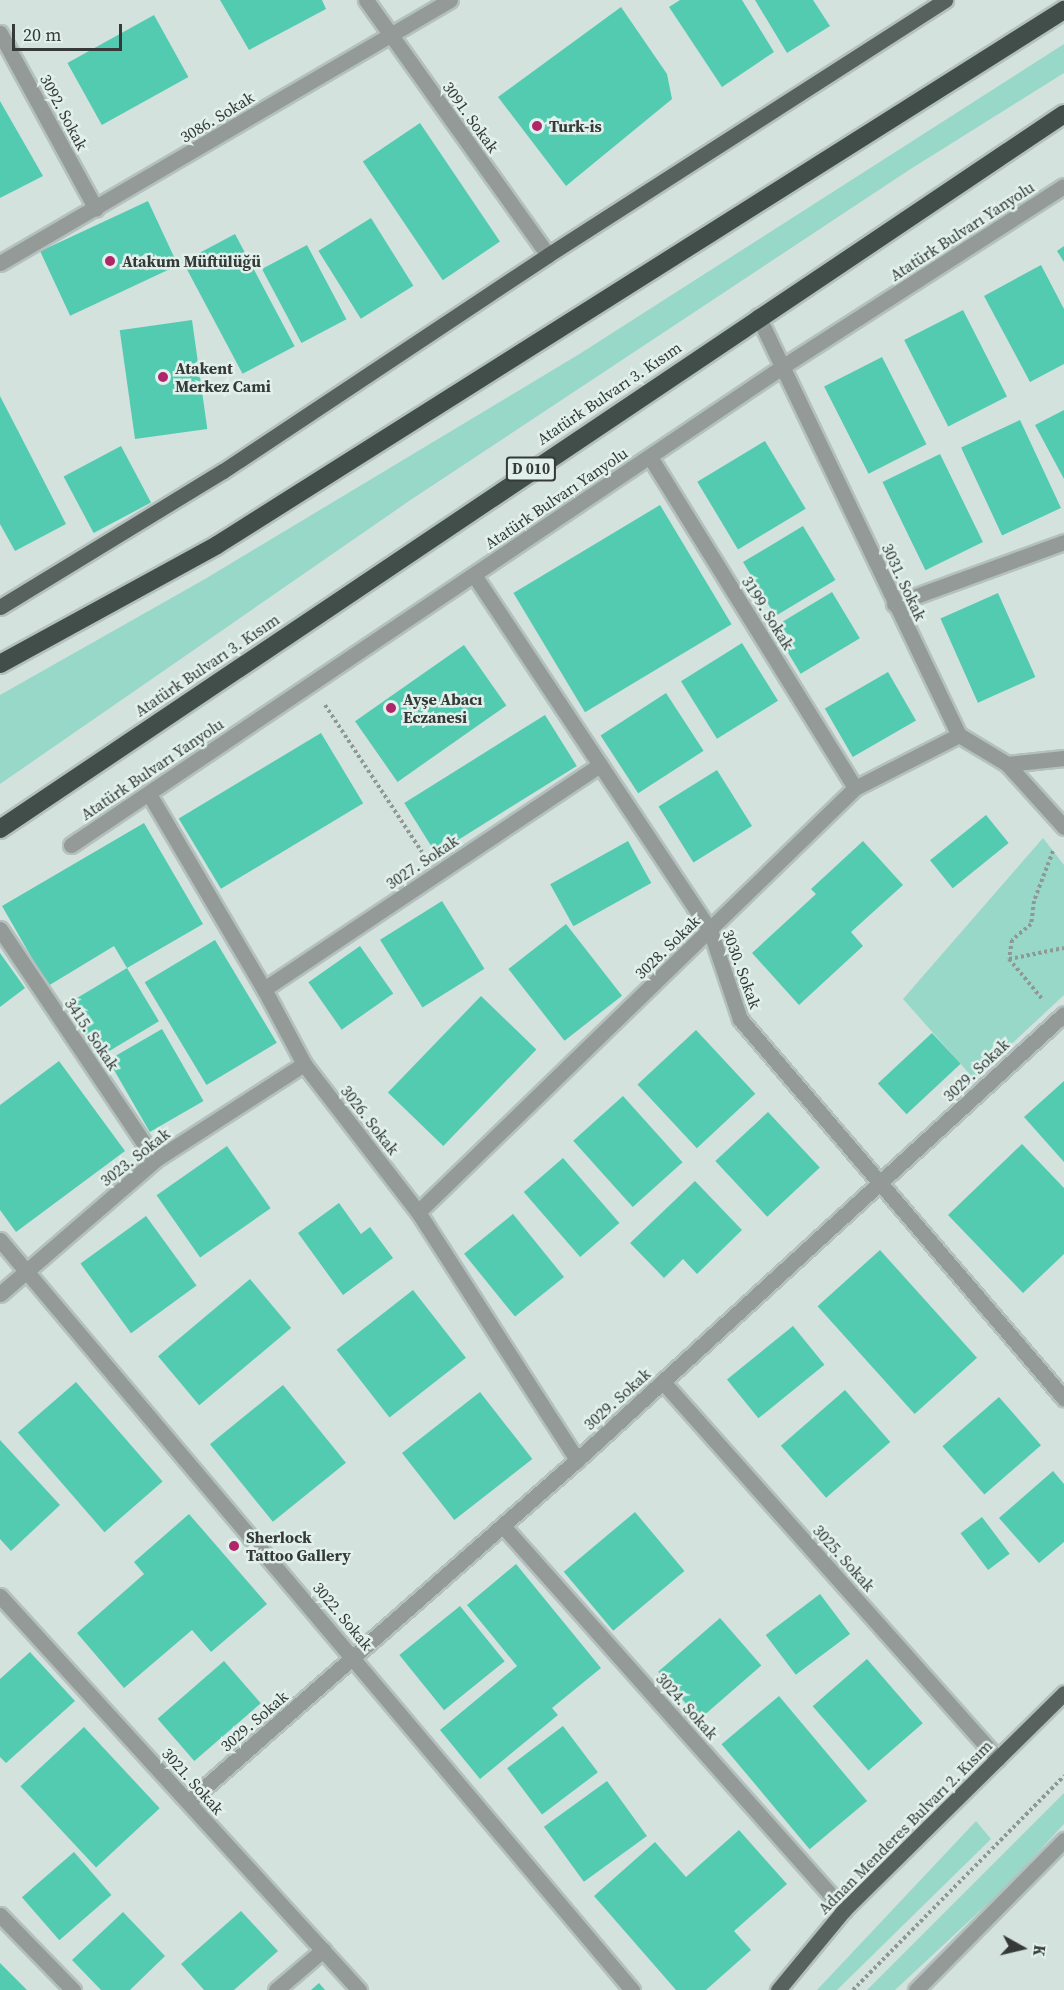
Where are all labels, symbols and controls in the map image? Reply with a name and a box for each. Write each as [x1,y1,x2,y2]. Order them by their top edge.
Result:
scale bar [15,12,124,50]
text: 20 m [23,22,61,47]
street label: 3092. Sokak [36,71,92,153]
street label: 3091. Sokak [439,78,503,156]
street label: 3086. Sokak [176,87,258,147]
place label: Turk-is [549,116,602,136]
marker: Turk-is [530,119,544,133]
street label: Atatürk Bulvarı Yanyolu [886,177,1038,285]
place label: Atakum Müftülüğü [122,251,261,271]
marker: Atakum Müftülüğü [103,254,117,268]
street label: Atatürk Bulvarı 3. Kısım [533,337,685,449]
place label: Atakent Merkez Cami [175,358,271,396]
marker: Atakent Merkez Cami [156,370,170,384]
street label: Atatürk Bulvarı Yanyolu [481,443,631,553]
road number: D 010 [506,457,556,481]
street label: 3031. Sokak [878,540,930,624]
street label: 3199. Sokak [738,573,798,653]
street label: Atatürk Bulvarı 3. Kısım [131,609,283,721]
place label: Ayşe Abacı Eczanesi [403,689,482,727]
marker: Ayşe Abacı Eczanesi [384,701,398,715]
street label: Atatürk Bulvarı Yanyolu [77,714,227,824]
street label: 3027. Sokak [382,831,462,893]
street label: 3028. Sokak [630,911,704,983]
street label: 3030. Sokak [719,927,765,1011]
street label: 3415. Sokak [61,994,123,1074]
street label: 3029. Sokak [939,1035,1013,1105]
street label: 3026. Sokak [337,1081,403,1159]
street label: 3023. Sokak [96,1124,174,1190]
street label: 3029. Sokak [580,1364,654,1434]
street label: 3025. Sokak [809,1521,879,1595]
place label: Sherlock Tattoo Gallery [246,1527,351,1565]
marker: Sherlock Tattoo Gallery [227,1539,241,1553]
street label: 3022. Sokak [309,1578,377,1654]
street label: 3024. Sokak [652,1669,722,1743]
street label: 3029. Sokak [216,1687,292,1755]
street label: Adnan Menderes Bulvarı 2. Kısım [814,1736,996,1918]
street label: 3021. Sokak [158,1744,228,1818]
north arrow [992,1918,1052,1978]
text: K [1028,1943,1051,1958]

